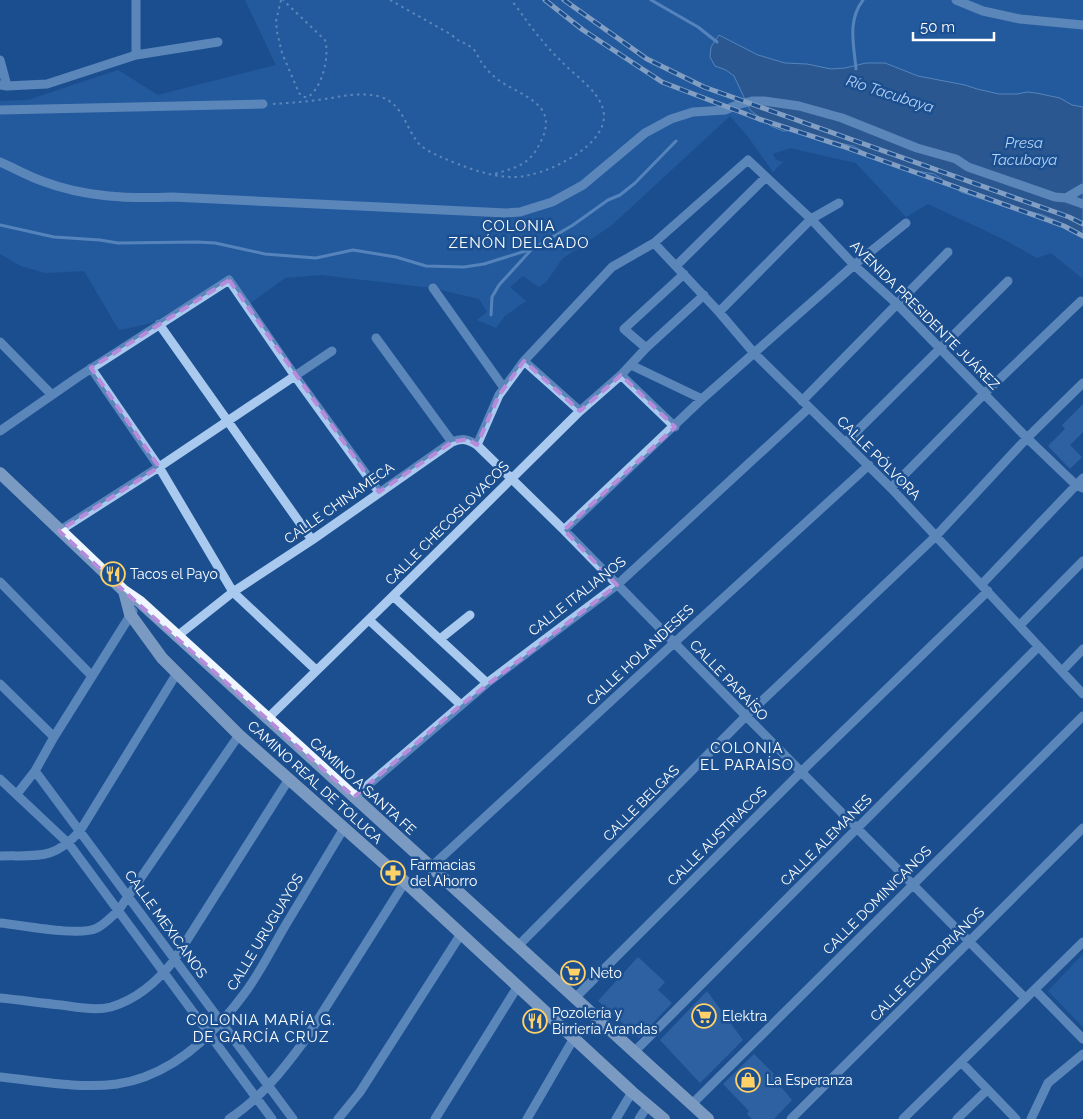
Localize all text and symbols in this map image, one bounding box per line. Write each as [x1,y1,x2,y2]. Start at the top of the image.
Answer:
scale bar [913,10,994,42]
text: 50 m [920,18,955,36]
water label: Río Tacubaya [844,71,936,117]
water label: Presa Tacubaya [991,134,1057,169]
district label: COLONIA ZENÓN DELGADO [449,217,589,252]
street label: AVENIDA PRESIDENTE JUÁREZ [847,237,1004,393]
street label: CALLE PÓLVORA [834,412,925,503]
street label: CALLE CHECOSLOVACOS [382,457,513,588]
street label: CALLE CHINAMECA [281,459,398,547]
street label: CALLE ITALIANOS [525,553,629,639]
restaurant icon: Tacos el Payo [100,561,126,587]
place label: Tacos el Payo [130,566,218,582]
street label: CALLE HOLANDESES [583,601,697,709]
street label: CALLE PARAÍSO [686,636,772,724]
street label: CAMINO REAL DE TOLUCA [244,717,386,847]
street label: CAMINO A SANTA FE [307,734,419,838]
district label: COLONIA EL PARAÍSO [700,739,794,774]
street label: CALLE BELGAS [600,761,683,844]
street label: CALLE AUSTRIACOS [664,783,770,889]
street label: CALLE ALEMANES [777,791,875,889]
street label: CALLE DOMINICANOS [819,842,935,958]
place label: Farmacias del Ahorro [410,857,477,889]
pharmacy icon: Farmacias del Ahorro [380,860,406,886]
street label: CALLE MEXICANOS [122,867,211,981]
street label: CALLE URUGUAYOS [224,870,307,993]
street label: CALLE ECUATORIANOS [867,903,988,1024]
supermarket icon: Neto [560,960,586,986]
place label: Neto [590,965,622,981]
supermarket icon: Elektra [691,1003,717,1029]
place label: Pozolería y Birriería Arandas [552,1005,658,1037]
restaurant icon: Pozolería y Birriería Arandas [522,1008,548,1034]
place label: Elektra [722,1008,767,1024]
district label: COLONIA MARÍA G. DE GARCÍA CRUZ [186,1011,336,1046]
shop icon: La Esperanza [735,1067,761,1093]
place label: La Esperanza [766,1072,853,1088]

